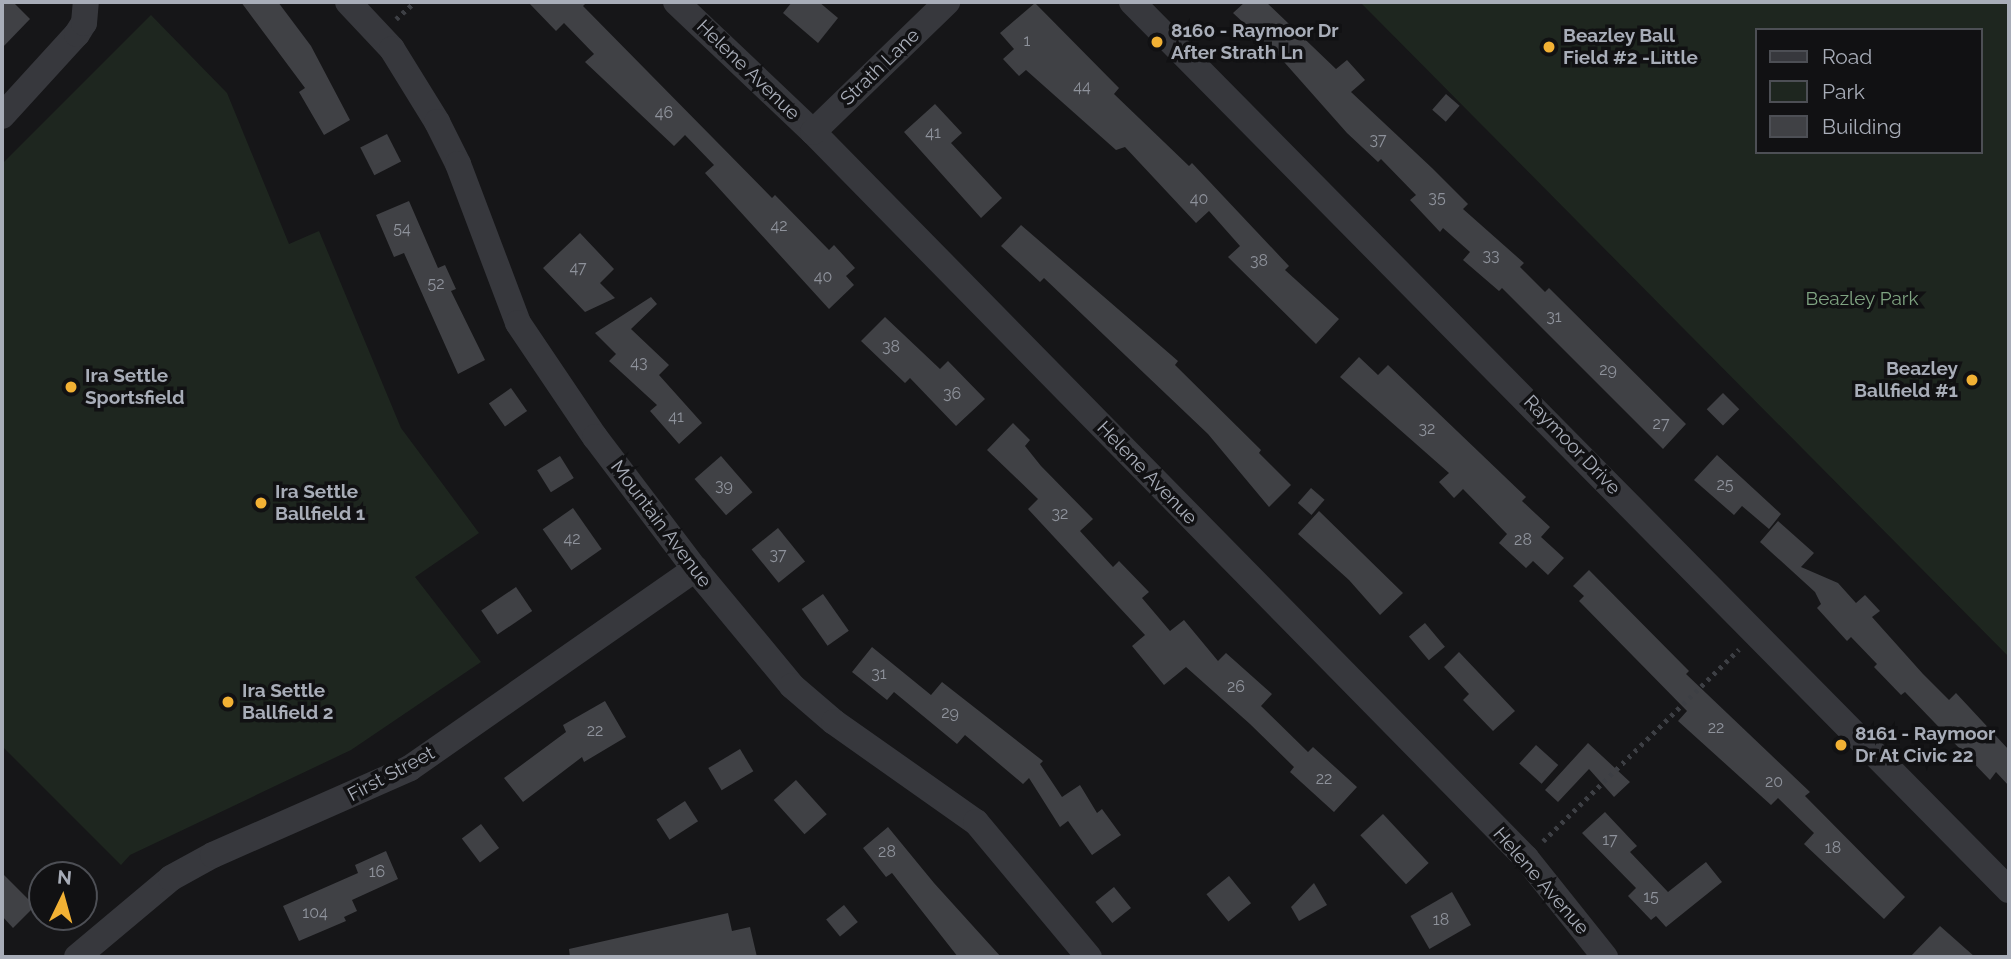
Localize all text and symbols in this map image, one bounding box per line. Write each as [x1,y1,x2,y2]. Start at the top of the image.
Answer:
street label: Helene Avenue [691,15,805,125]
place label: 8160 - Raymoor Dr After Strath Ln [1171,20,1339,64]
street label: Strath Lane [836,24,924,110]
place label: Beazley Ball Field #2 -Little [1563,25,1698,69]
legend [1756,28,1983,154]
house number: 1 [1024,31,1030,51]
marker: 8160 - Raymoor Dr After Strath Ln [1149,34,1165,50]
marker: Beazley Ball Field #2 -Little [1541,39,1557,55]
text: Road [1822,44,1872,69]
house number: 44 [1073,77,1091,97]
text: Park [1822,79,1865,104]
house number: 46 [655,103,673,123]
text: Building [1822,114,1902,139]
house number: 41 [925,123,941,143]
house number: 37 [1369,130,1387,150]
house number: 35 [1428,188,1446,208]
house number: 40 [1190,189,1208,209]
house number: 42 [770,216,788,236]
house number: 54 [393,219,411,239]
house number: 33 [1482,246,1500,266]
house number: 38 [1250,251,1268,271]
house number: 47 [569,258,587,278]
house number: 40 [814,267,832,287]
house number: 52 [427,274,445,294]
park label: Beazley Park [1805,288,1919,310]
house number: 31 [1546,307,1562,327]
house number: 38 [882,337,900,357]
house number: 43 [630,353,648,373]
place label: Beazley Ballfield #1 [1854,358,1958,402]
house number: 29 [1599,360,1617,380]
place label: Ira Settle Sportsfield [85,365,185,409]
marker: Beazley Ballfield #1 [1964,372,1980,388]
marker: Ira Settle Sportsfield [63,379,79,395]
house number: 36 [943,384,961,404]
street label: Raymoor Drive [1519,390,1625,500]
house number: 41 [668,407,684,427]
house number: 27 [1653,414,1669,434]
street label: Helene Avenue [1092,416,1202,530]
house number: 32 [1419,419,1435,439]
street label: Mountain Avenue [606,456,716,592]
house number: 25 [1716,475,1734,495]
house number: 39 [715,476,733,496]
place label: Ira Settle Ballfield 1 [275,481,365,525]
marker: Ira Settle Ballfield 1 [253,495,269,511]
house number: 32 [1052,504,1068,524]
house number: 42 [563,529,581,549]
house number: 28 [1514,530,1532,550]
house number: 37 [769,545,787,565]
house number: 31 [871,664,887,684]
house number: 26 [1227,677,1245,697]
place label: Ira Settle Ballfield 2 [242,680,334,724]
marker: Ira Settle Ballfield 2 [220,694,236,710]
house number: 29 [941,703,959,723]
house number: 22 [1708,718,1724,738]
house number: 22 [587,721,603,741]
place label: 8161 - Raymoor Dr At Civic 22 [1855,723,1995,767]
marker: 8161 - Raymoor Dr At Civic 22 [1833,737,1849,753]
street label: First Street [344,742,438,806]
house number: 22 [1316,769,1332,789]
house number: 20 [1765,772,1783,792]
street label: Helene Avenue [1488,823,1594,939]
house number: 17 [1602,830,1618,850]
house number: 18 [1825,838,1841,858]
house number: 28 [878,842,896,862]
north arrow [28,861,98,931]
house number: 16 [369,862,385,882]
text: N [56,865,73,889]
house number: 15 [1643,887,1659,907]
house number: 104 [302,903,328,923]
house number: 18 [1433,910,1449,930]

